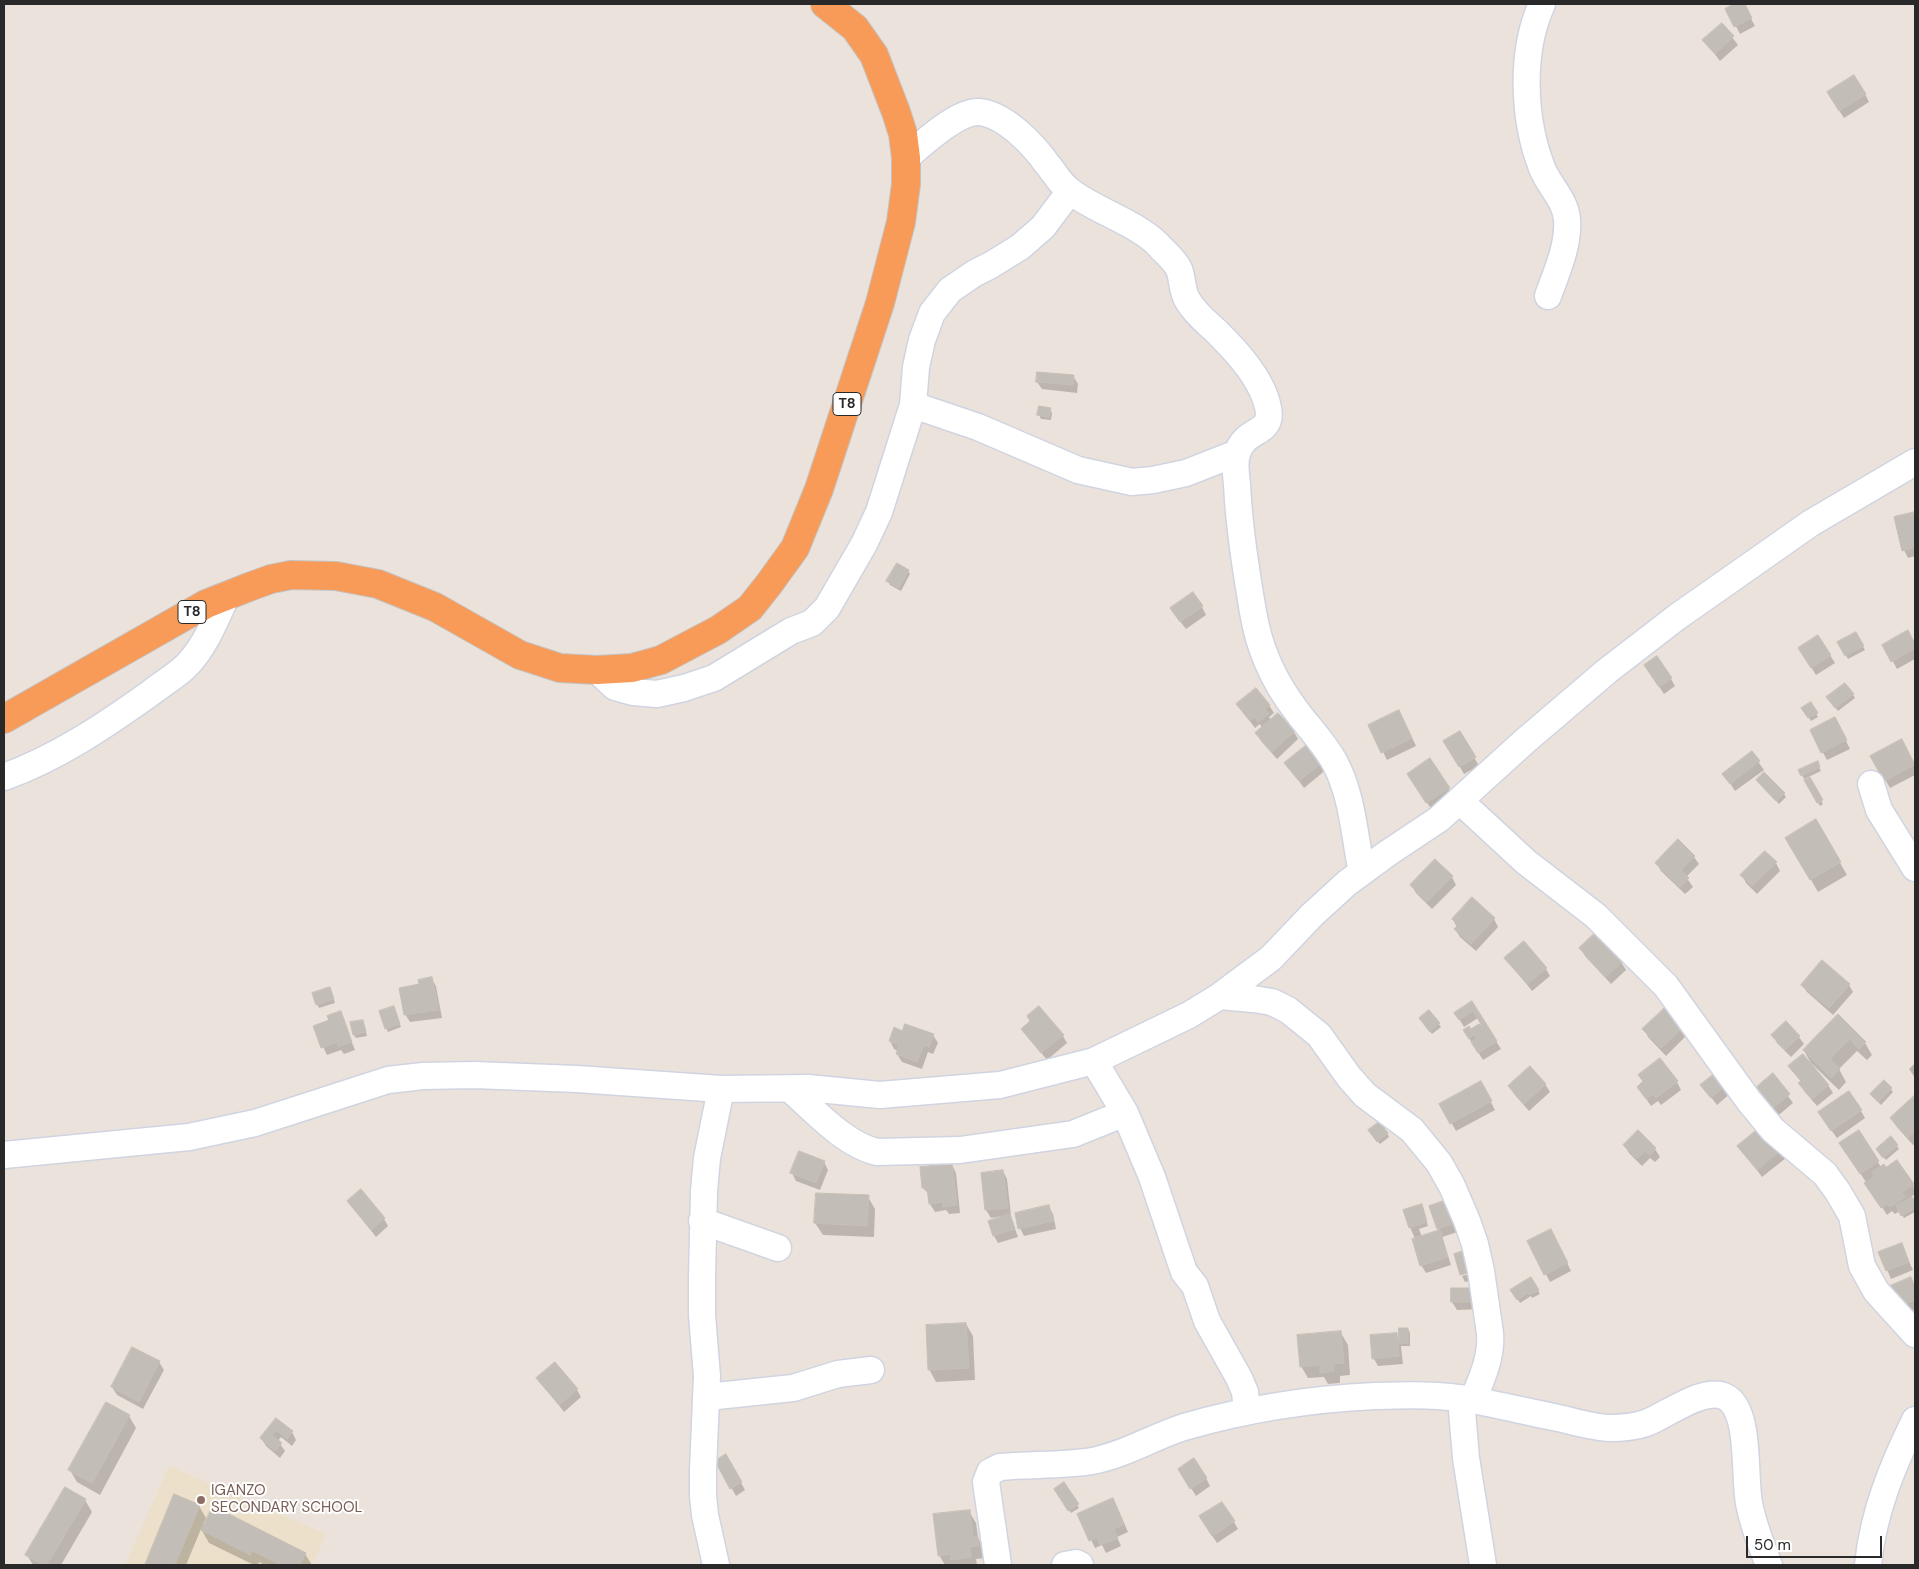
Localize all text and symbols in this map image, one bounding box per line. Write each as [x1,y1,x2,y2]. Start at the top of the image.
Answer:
road number: T8 [833,392,861,416]
road number: T8 [178,600,206,624]
place label: IGANZO SECONDARY SCHOOL [211,1482,362,1517]
marker: IGANZO SECONDARY SCHOOL [195,1494,207,1506]
scale bar [1749,1526,1885,1558]
text: 50 m [1754,1535,1791,1555]

